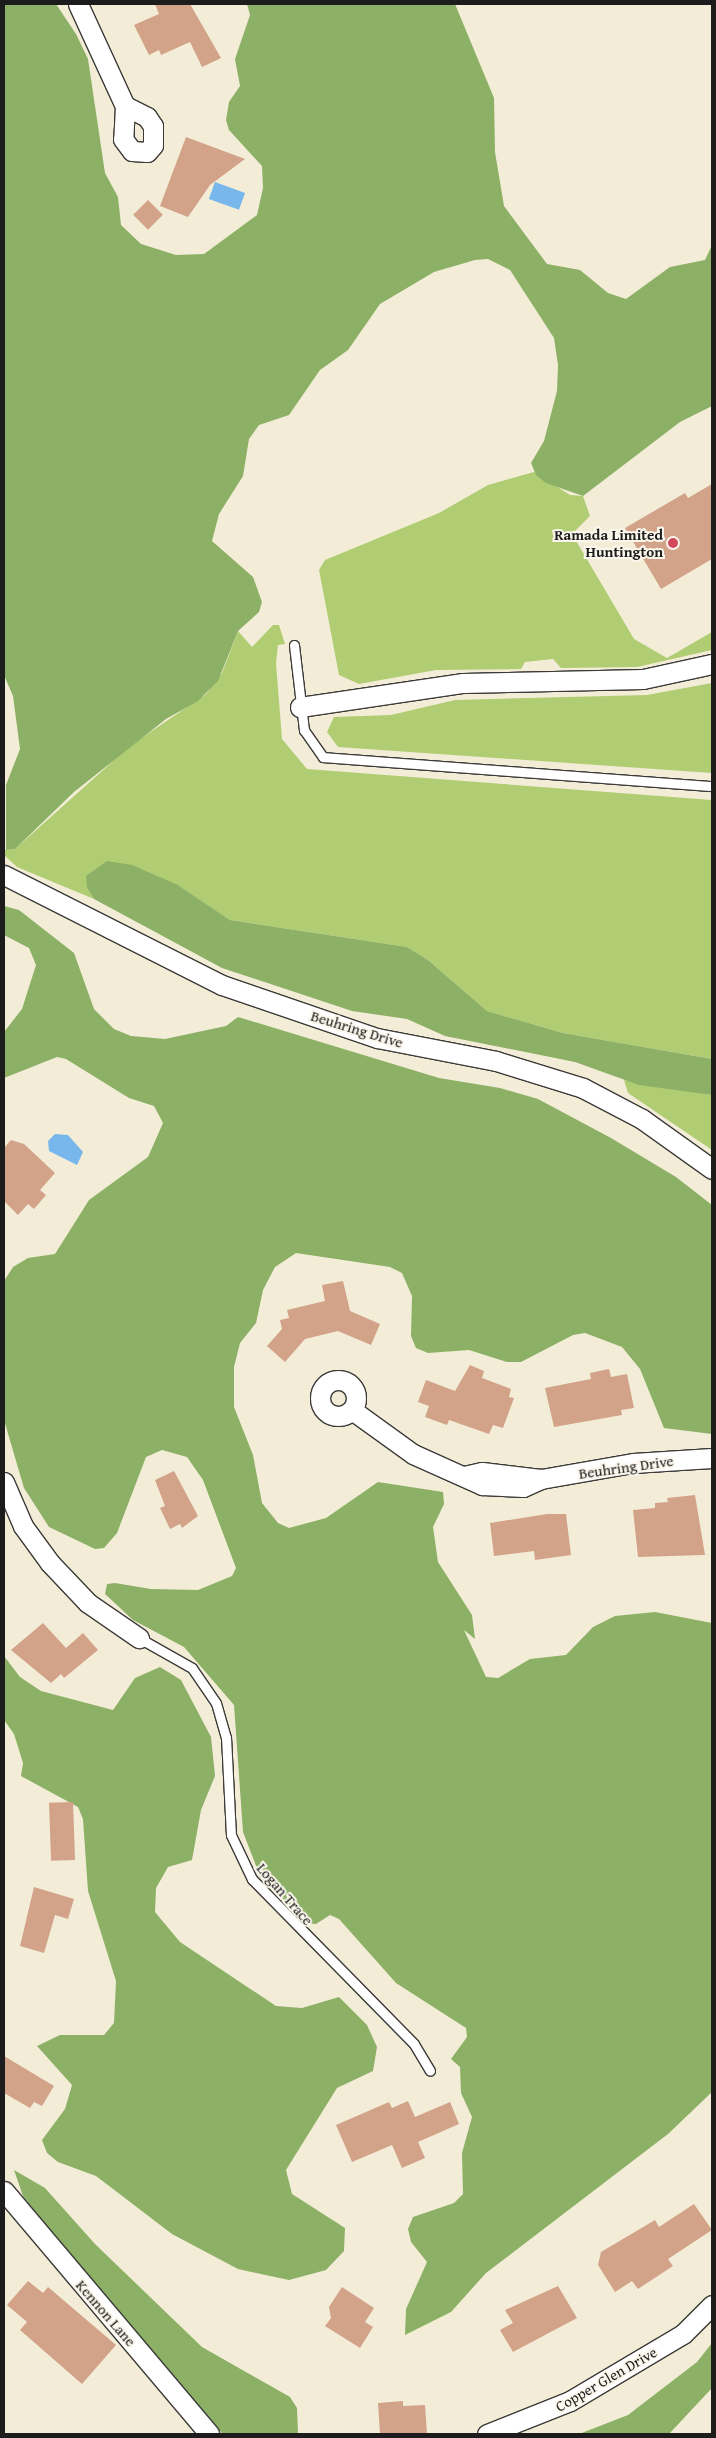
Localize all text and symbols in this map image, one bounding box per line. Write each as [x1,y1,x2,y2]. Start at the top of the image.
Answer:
place label: Ramada Limited Huntington [554,525,663,560]
marker: Ramada Limited Huntington [667,537,679,549]
street label: Beuhring Drive [309,1006,405,1052]
street label: Beuhring Drive [578,1451,674,1483]
street label: Logan Trace [253,1859,317,1929]
street label: Kennon Lane [72,2276,140,2350]
street label: Copper Glen Drive [552,2343,660,2415]

